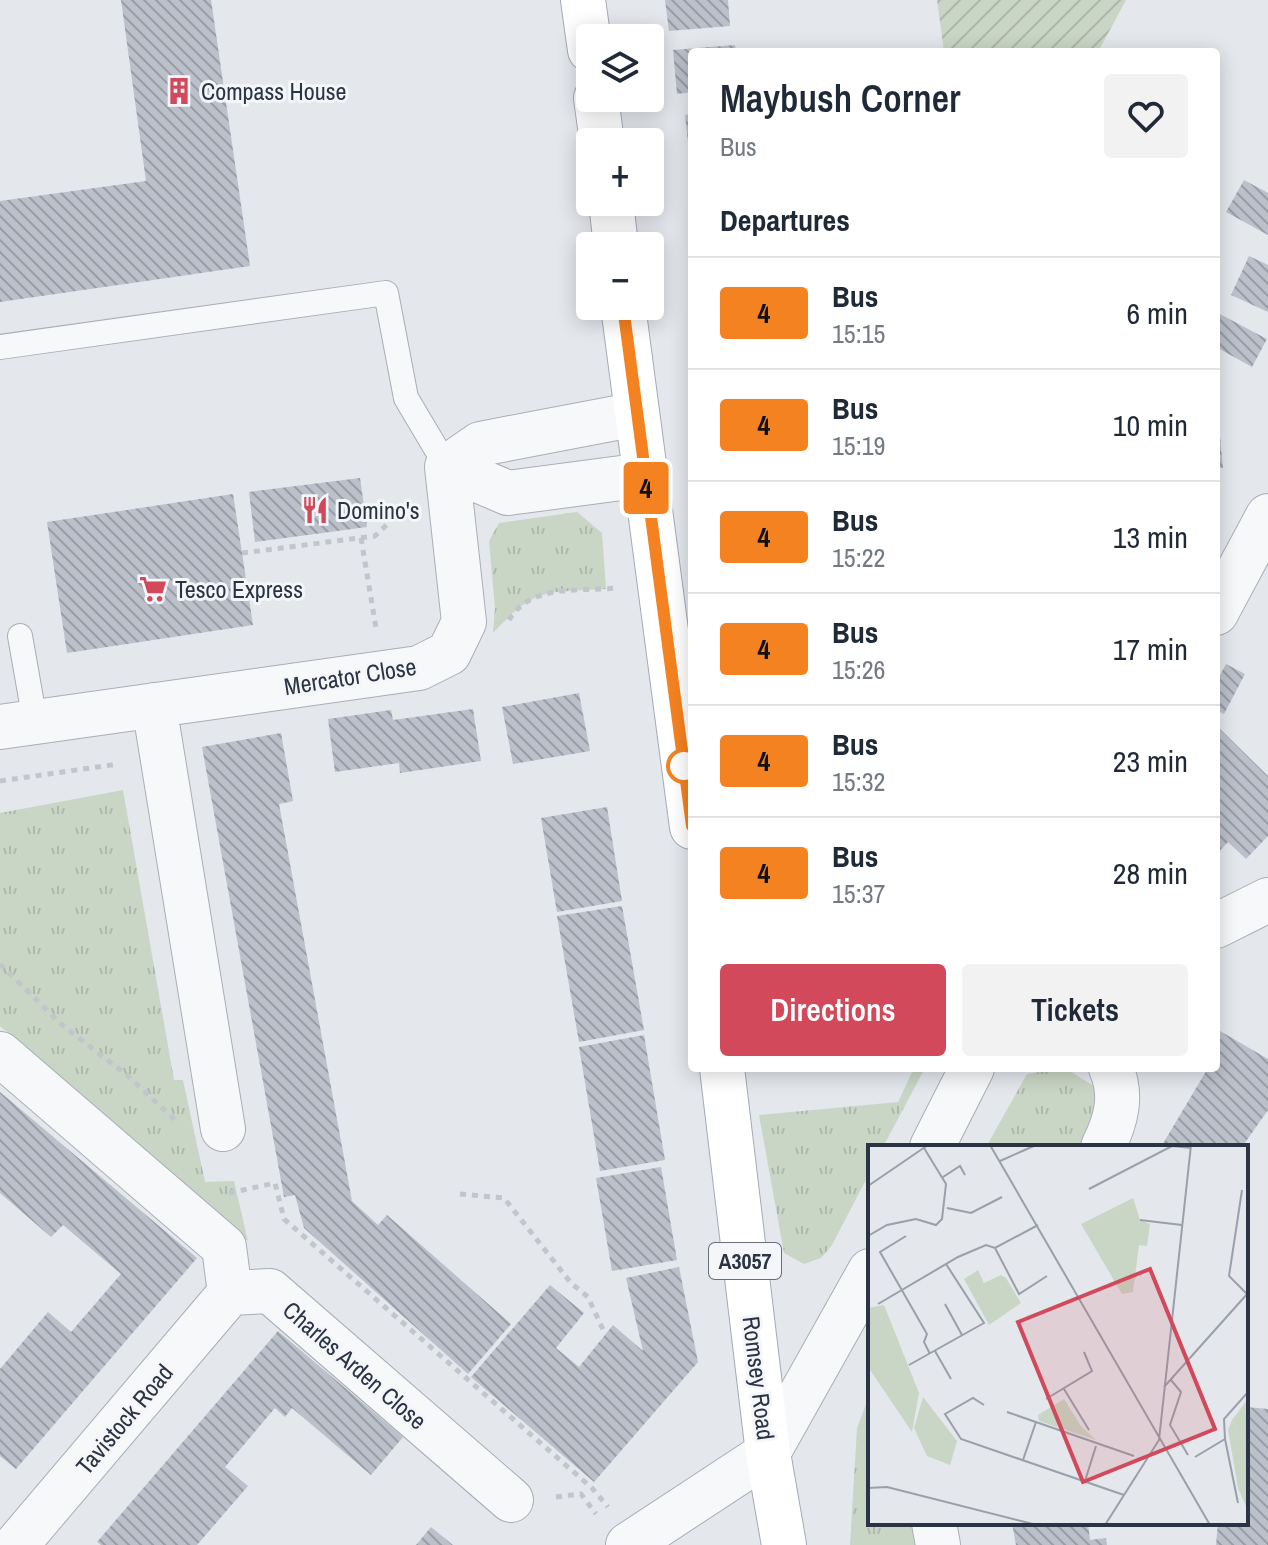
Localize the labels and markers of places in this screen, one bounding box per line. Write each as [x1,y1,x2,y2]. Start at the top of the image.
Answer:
place label: Compass House [201,75,346,107]
building icon: Compass House [164,76,194,106]
place label: Domino's [337,494,420,526]
restaurant icon: Domino's [300,495,330,525]
place label: Tesco Express [175,573,303,605]
supermarket icon: Tesco Express [138,574,168,604]
unlabelled marker [667,749,701,783]

